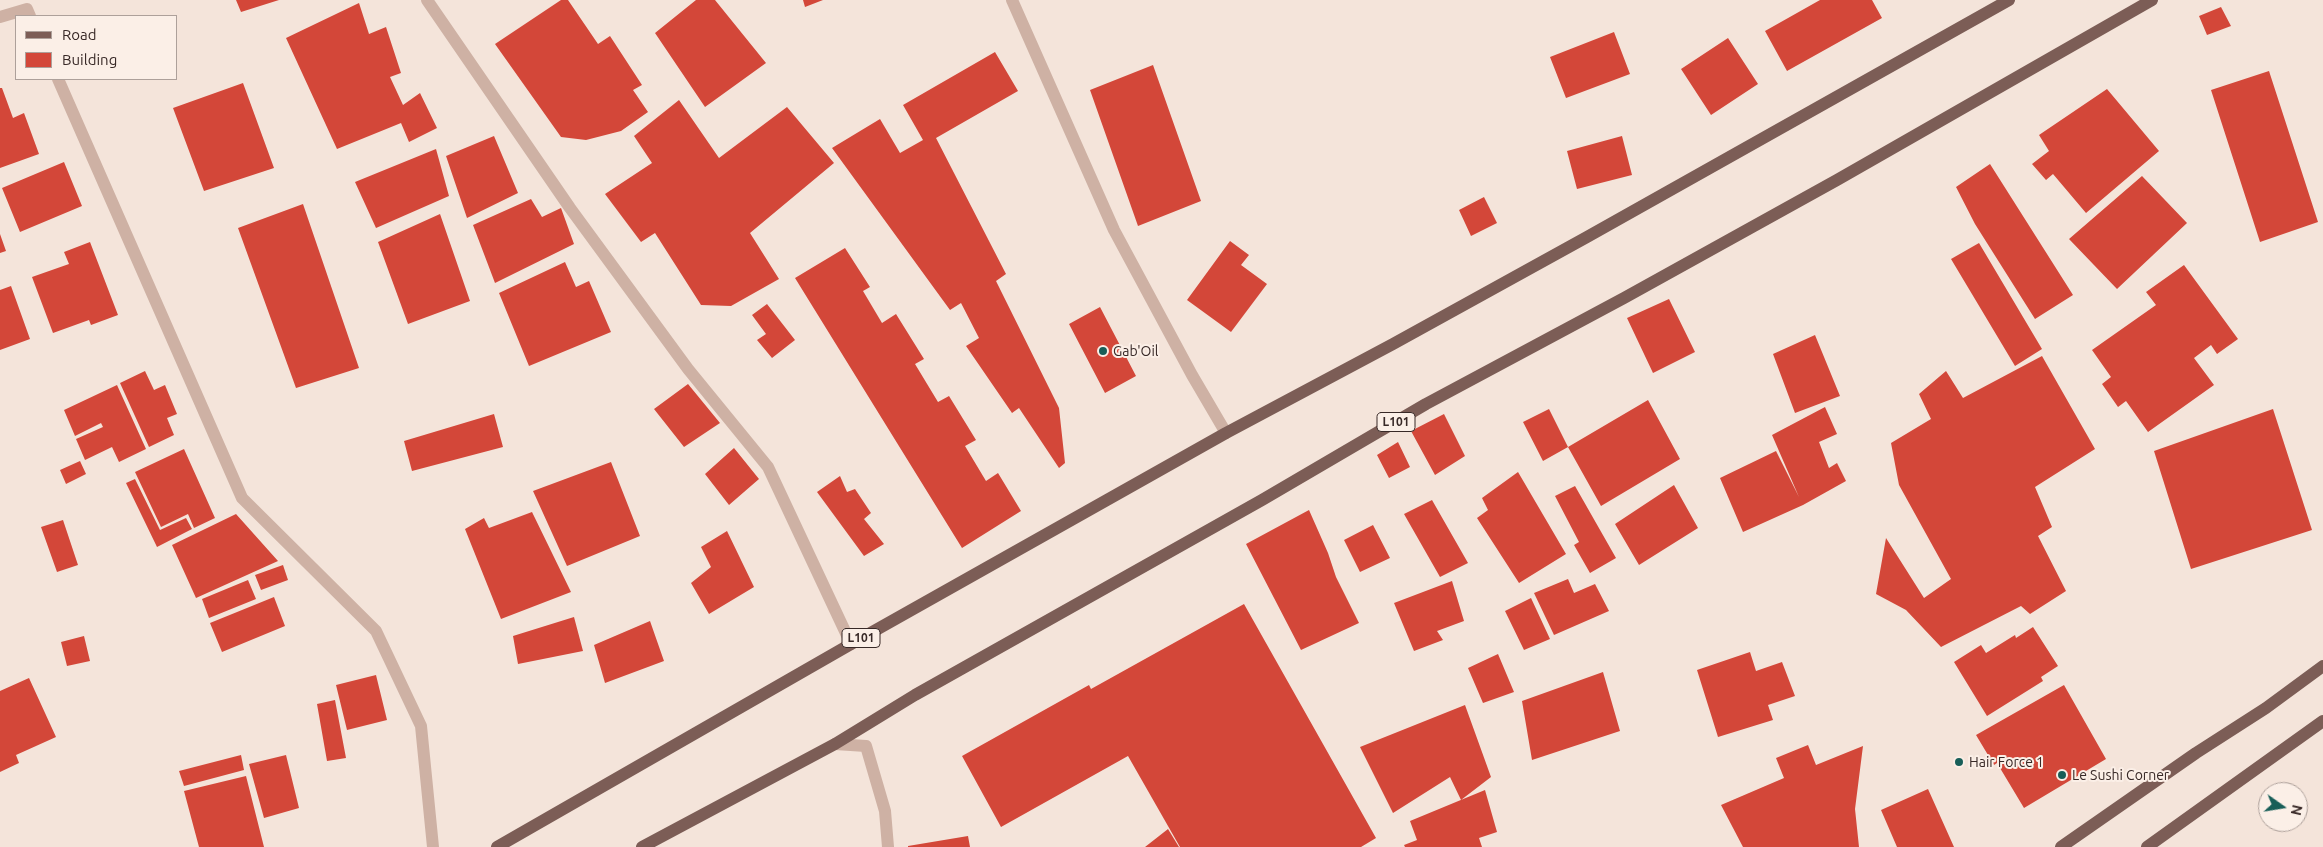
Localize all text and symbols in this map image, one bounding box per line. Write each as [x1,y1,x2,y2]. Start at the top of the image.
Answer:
legend [15,15,178,80]
text: Road [62,26,97,43]
text: Building [62,51,117,68]
place label: Gab'Oil [1113,343,1158,359]
marker: Gab'Oil [1097,345,1109,357]
road number: L101 [1377,412,1415,432]
road number: L101 [842,628,880,648]
place label: Hair Force 1 [1969,754,2044,770]
marker: Hair Force 1 [1953,756,1965,768]
place label: Le Sushi Corner [2072,767,2169,783]
marker: Le Sushi Corner [2056,769,2068,781]
north arrow [2258,782,2308,832]
text: N [2288,803,2306,817]

